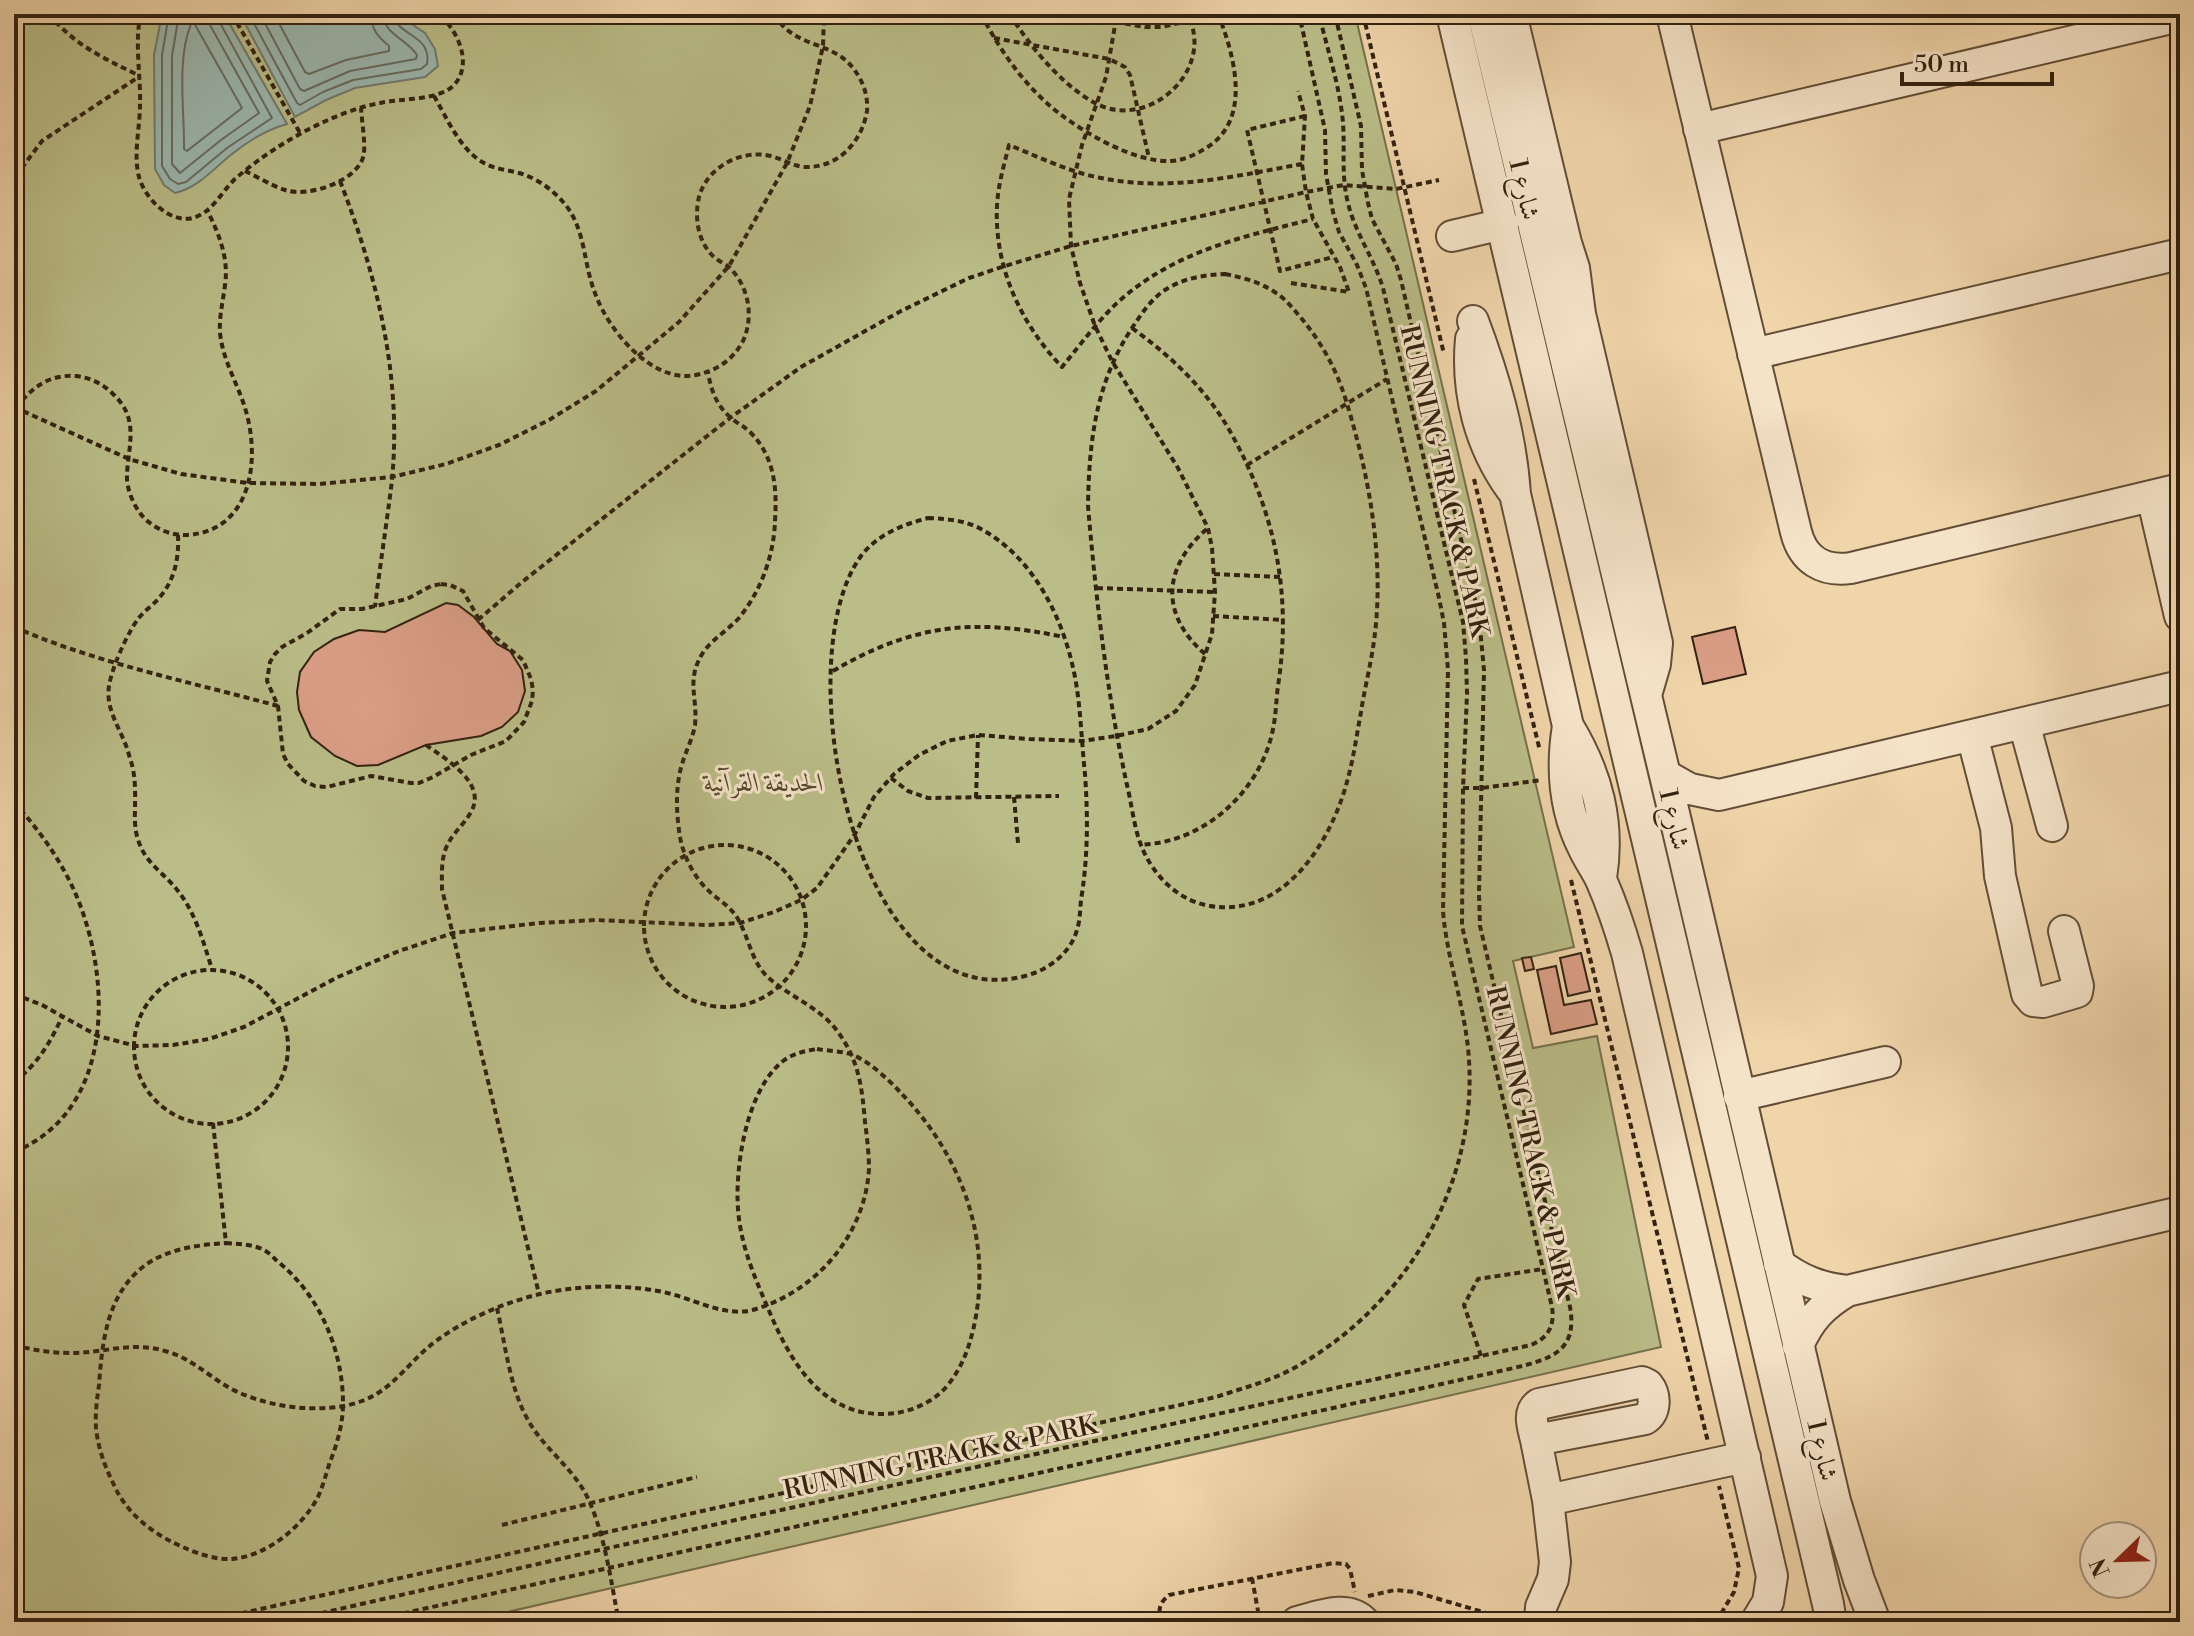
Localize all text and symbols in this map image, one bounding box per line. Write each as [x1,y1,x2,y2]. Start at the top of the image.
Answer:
scale bar [1902,36,2052,86]
text: 50 m [1914,50,1969,80]
street label: شارع 1 [1497,156,1547,224]
street label: RUNNING TRACK & PARK [1392,322,1496,643]
park label: الحديقة القرآنية [702,767,824,799]
street label: شارع 1 [1647,786,1697,854]
street label: RUNNING TRACK & PARK [1478,983,1582,1304]
street label: RUNNING TRACK & PARK [780,1409,1102,1507]
street label: شارع 1 [1795,1417,1845,1485]
north arrow [2078,1520,2158,1600]
text: N [2085,1553,2117,1581]

